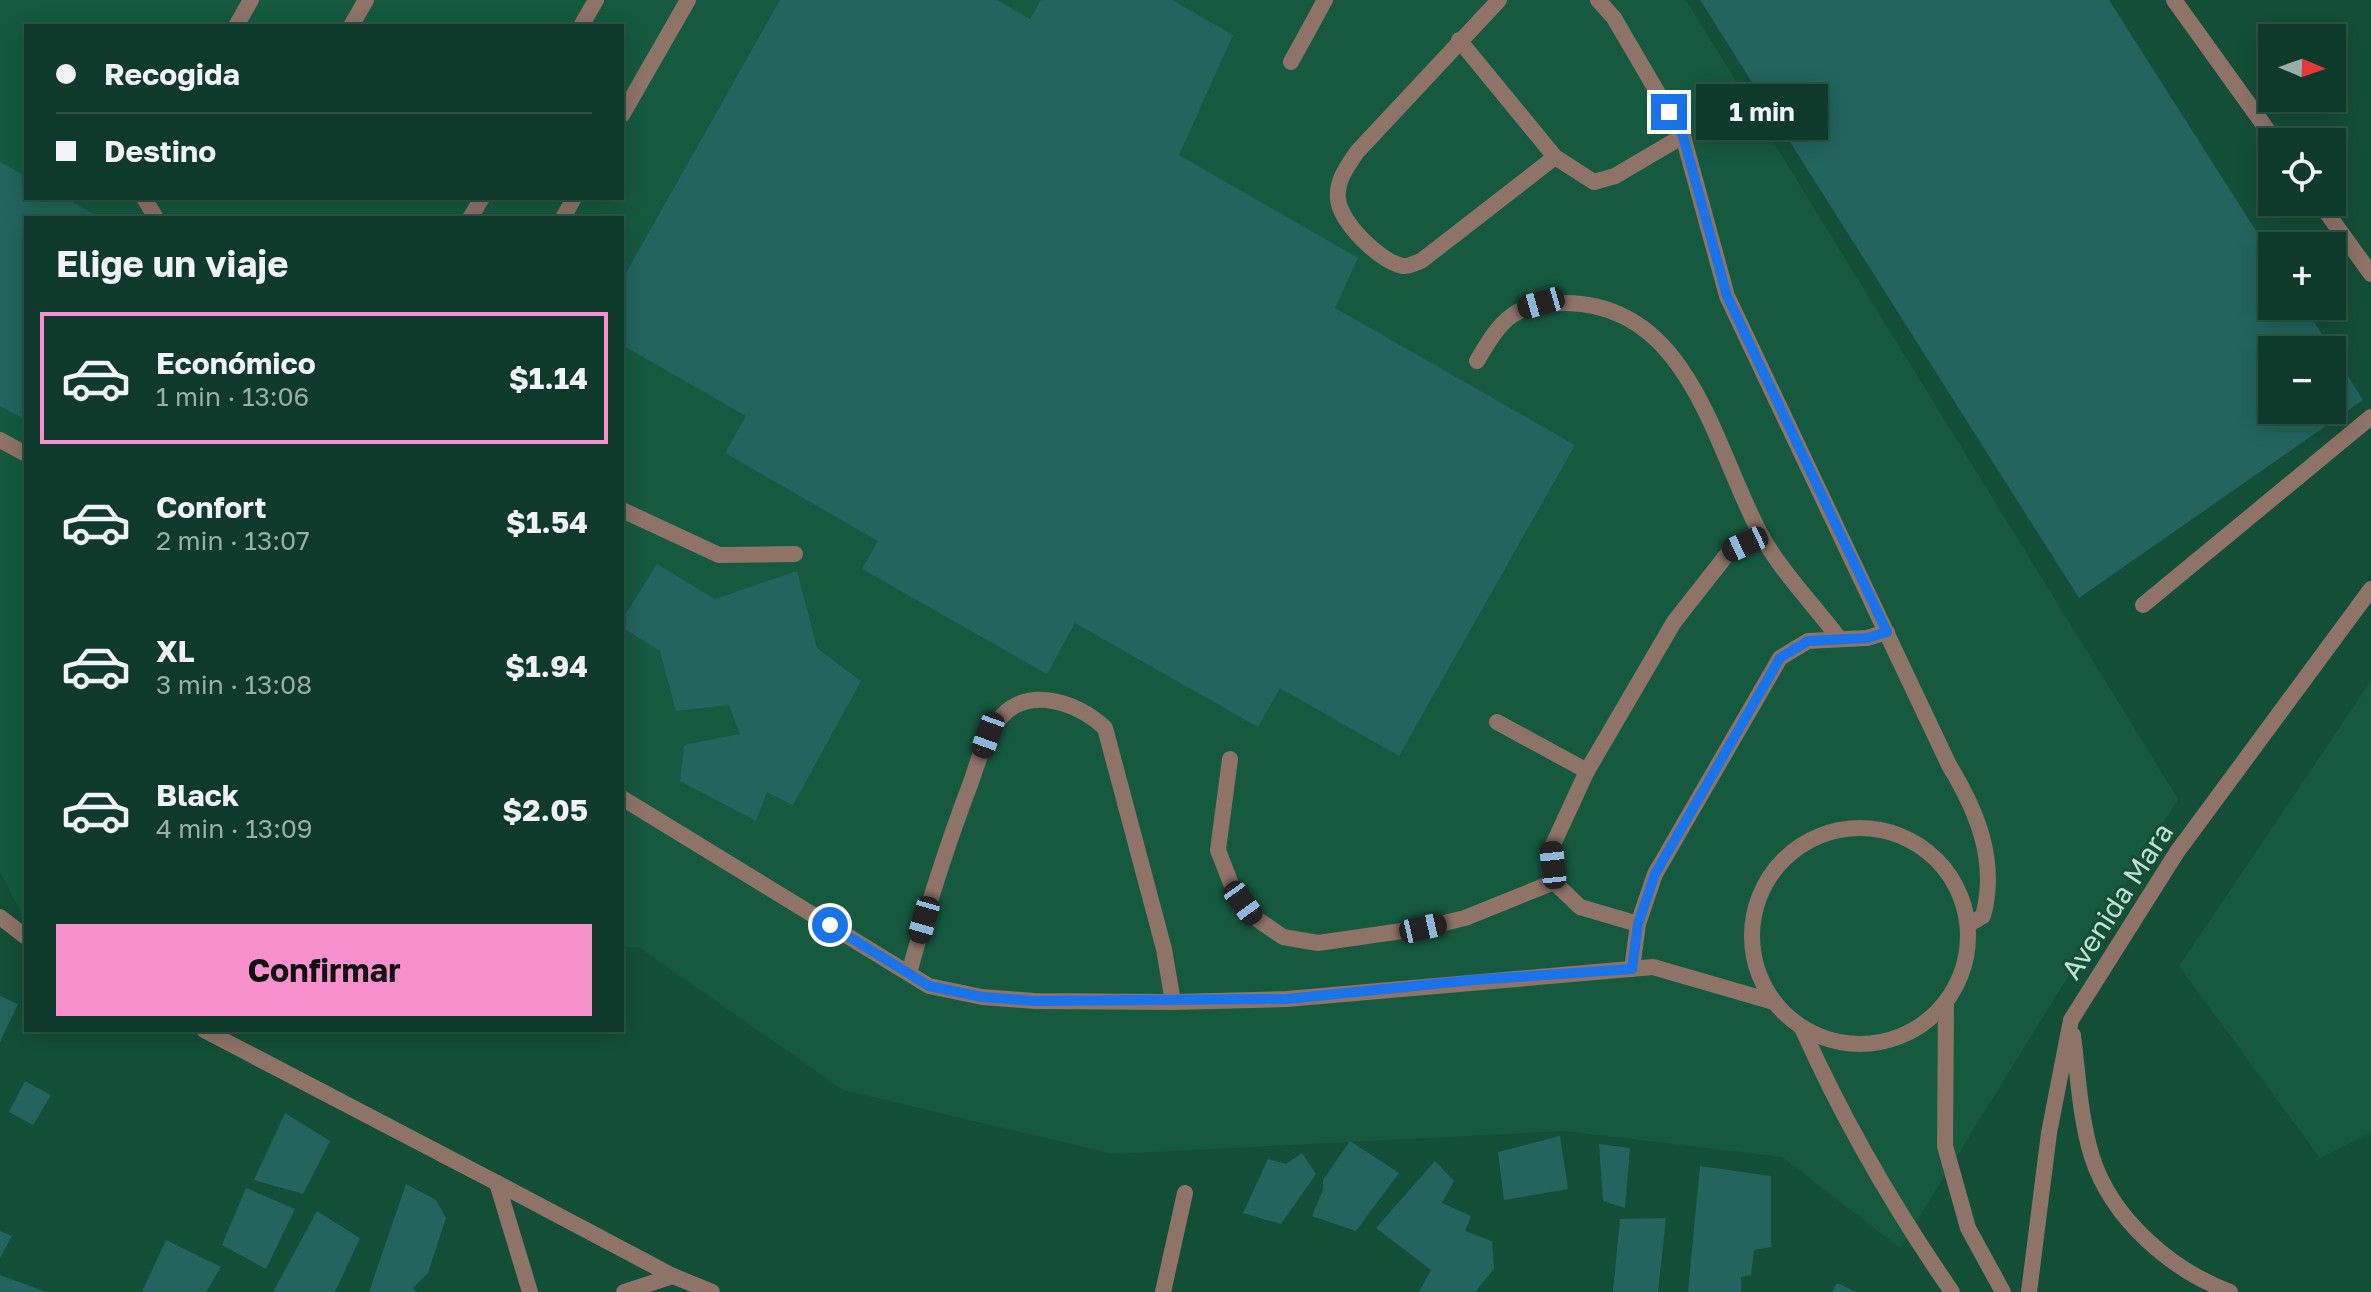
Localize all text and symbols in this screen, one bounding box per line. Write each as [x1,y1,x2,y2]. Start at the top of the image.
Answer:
north arrow [2258,24,2346,112]
map controls [2258,24,2346,424]
text: Recogida [104,56,240,92]
callout: 1 min [1697,84,1829,140]
route end [1651,94,1687,130]
text: 1 min [1729,96,1795,127]
button: locate [2258,128,2346,216]
text: Destino [104,133,216,169]
button: + [2258,232,2346,320]
text: Elige un viaje [56,242,288,285]
car [1515,285,1567,321]
button: − [2258,336,2346,424]
icon: car [60,342,132,414]
text: Económico [156,345,316,381]
text: $1.14 [509,360,588,396]
text: 1 min · 13:06 [156,381,309,412]
icon: car [60,486,132,558]
text: Confort [156,489,267,525]
text: $1.54 [506,504,588,540]
car [1718,523,1772,565]
text: 2 min · 13:07 [156,525,310,556]
icon: car [60,630,132,702]
text: XL [156,633,195,669]
text: $1.94 [505,648,588,684]
text: 3 min · 13:08 [156,669,312,700]
car [969,708,1007,762]
icon: car [60,774,132,846]
text: Black [156,777,239,813]
text: $2.05 [502,792,588,828]
text: 4 min · 13:09 [156,813,313,844]
street label: Avenida Mara [2054,816,2179,985]
car [1539,840,1567,890]
car [1219,877,1267,929]
car [906,894,942,946]
route start [812,907,848,943]
car [1397,911,1449,945]
button: Confirmar [56,924,592,1016]

